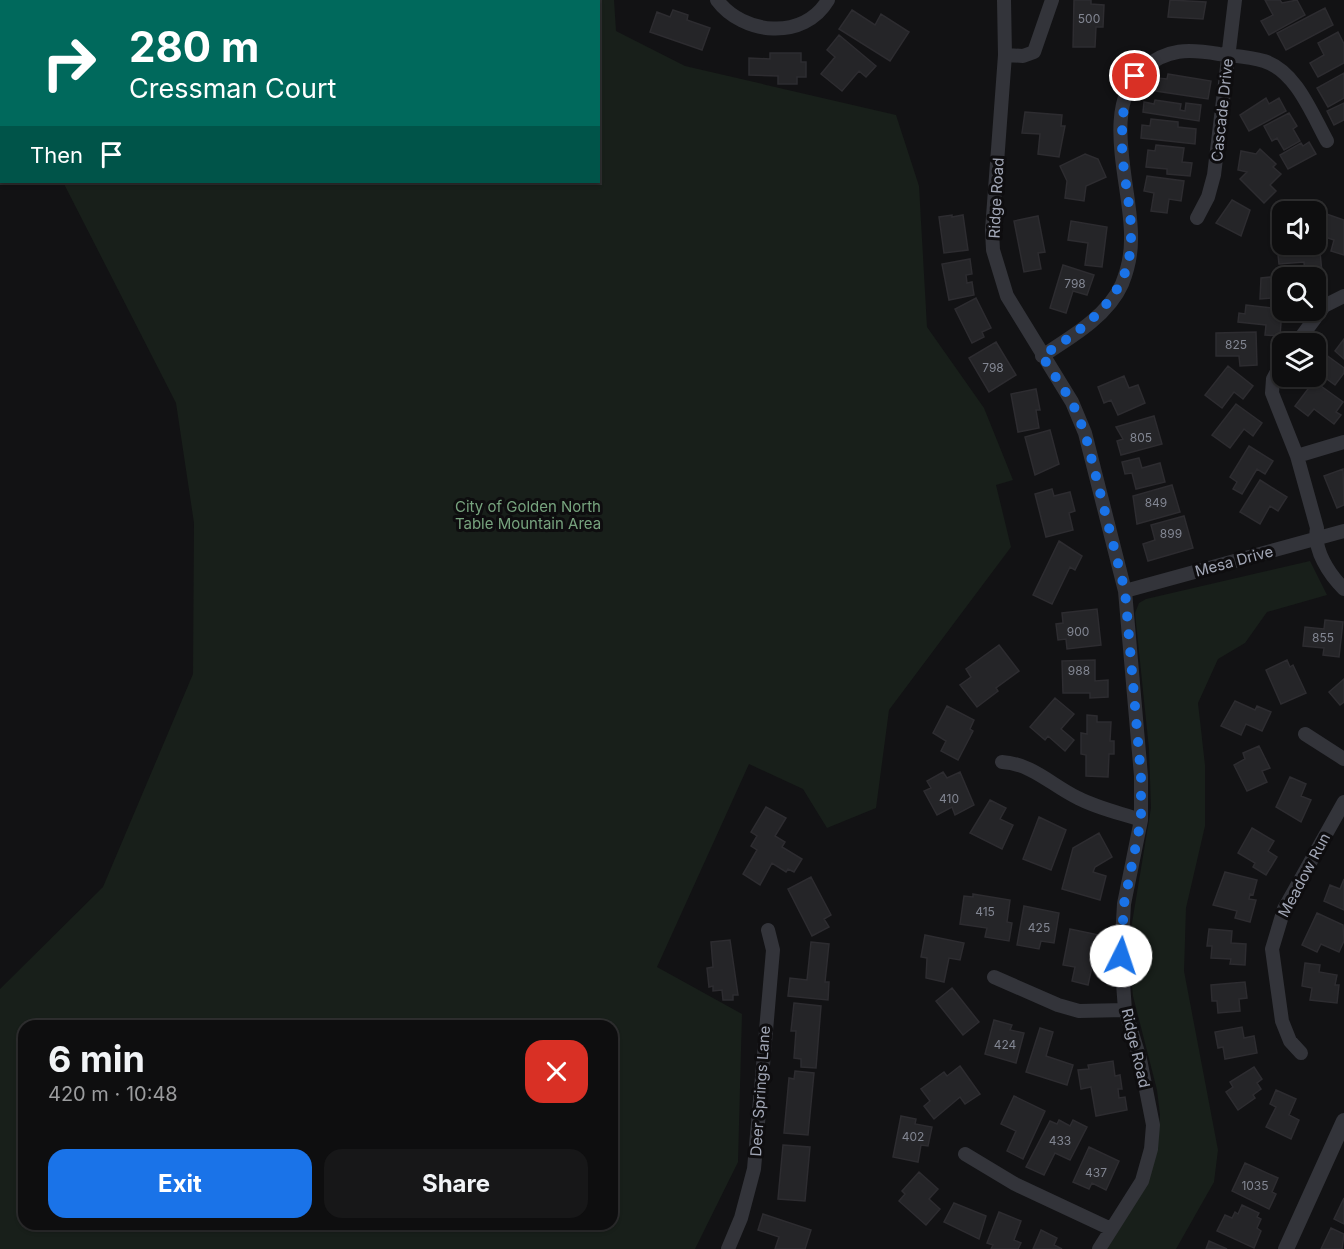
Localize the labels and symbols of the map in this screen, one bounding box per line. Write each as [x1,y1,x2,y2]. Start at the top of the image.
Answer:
house number: 500 [1078,11,1100,26]
pin [1109,50,1160,101]
street label: Cascade Drive [1207,57,1237,163]
street label: Ridge Road [984,157,1008,239]
house number: 798 [1064,276,1086,291]
house number: 825 [1225,337,1247,352]
house number: 798 [982,360,1004,375]
house number: 805 [1130,430,1152,445]
house number: 849 [1145,495,1167,510]
park label: City of Golden North Table Mountain Area [455,497,601,533]
house number: 899 [1160,526,1182,541]
street label: Mesa Drive [1193,541,1275,581]
house number: 900 [1067,624,1089,639]
house number: 855 [1312,630,1334,645]
house number: 988 [1068,663,1090,678]
house number: 410 [939,791,959,806]
street label: Meadow Run [1274,830,1334,920]
house number: 415 [975,904,995,919]
house number: 425 [1028,920,1050,935]
position arrow [1089,924,1153,988]
street label: Ridge Road [1118,1006,1154,1090]
street label: Deer Springs Lane [746,1025,774,1157]
house number: 424 [994,1037,1017,1052]
house number: 402 [902,1129,924,1144]
house number: 433 [1049,1133,1071,1148]
house number: 437 [1085,1165,1107,1180]
house number: 1035 [1241,1178,1269,1193]

